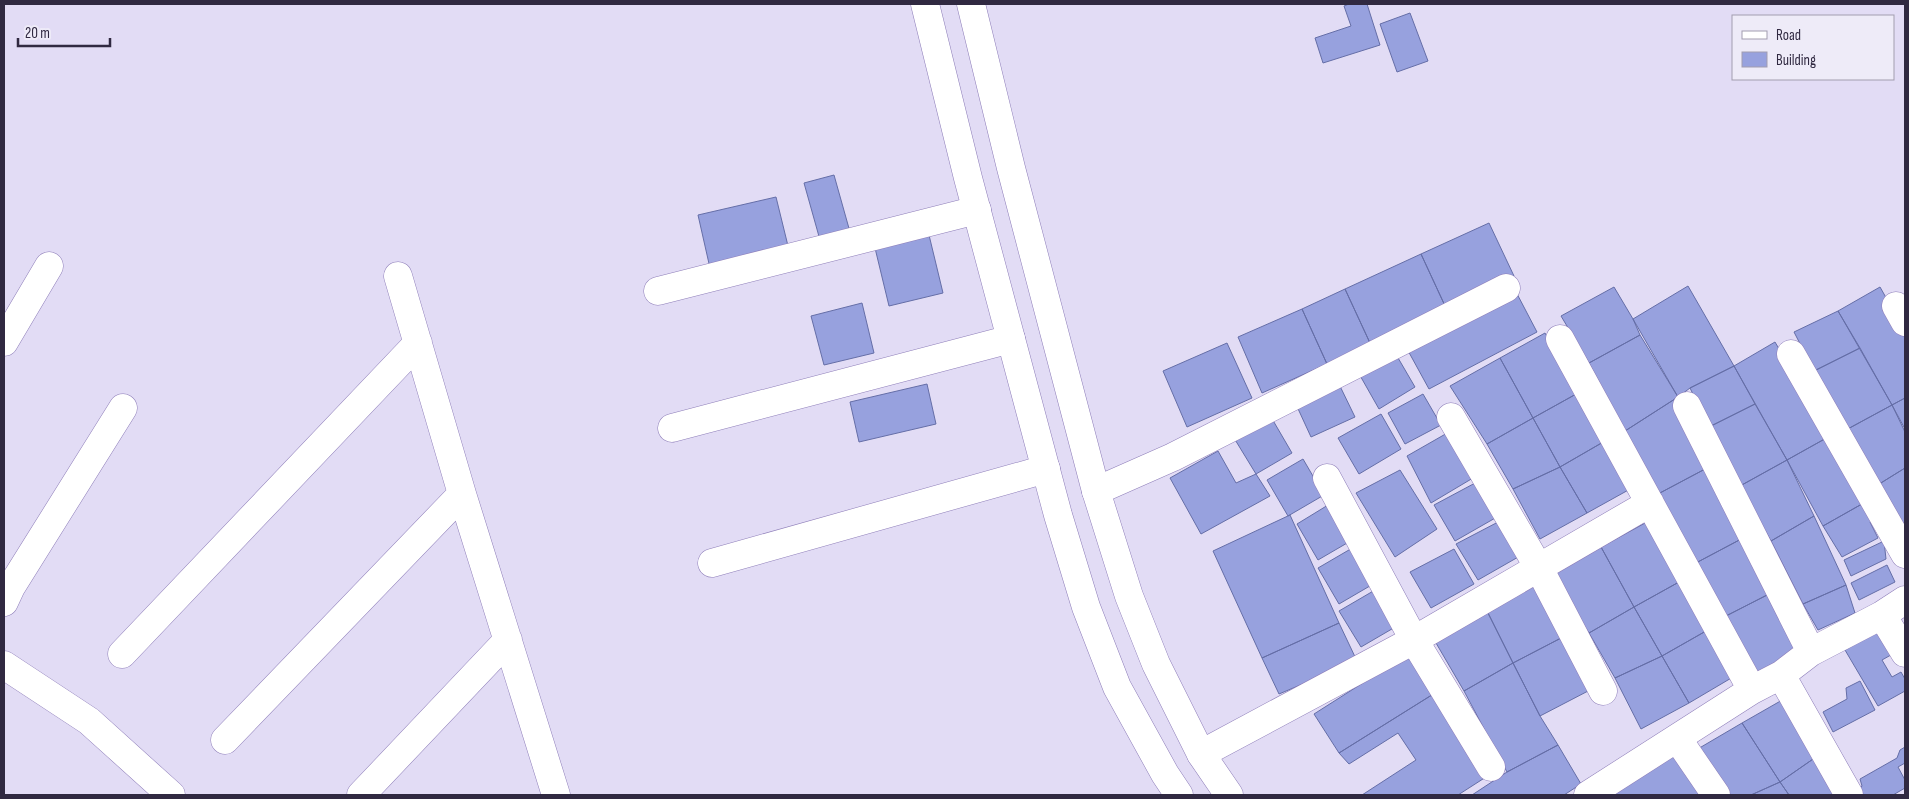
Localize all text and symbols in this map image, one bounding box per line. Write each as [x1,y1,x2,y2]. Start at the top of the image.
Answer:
scale bar [18,15,110,47]
legend [1732,15,1894,80]
text: 20 m [25,24,50,43]
text: Road [1776,26,1801,45]
text: Building [1776,51,1816,70]

